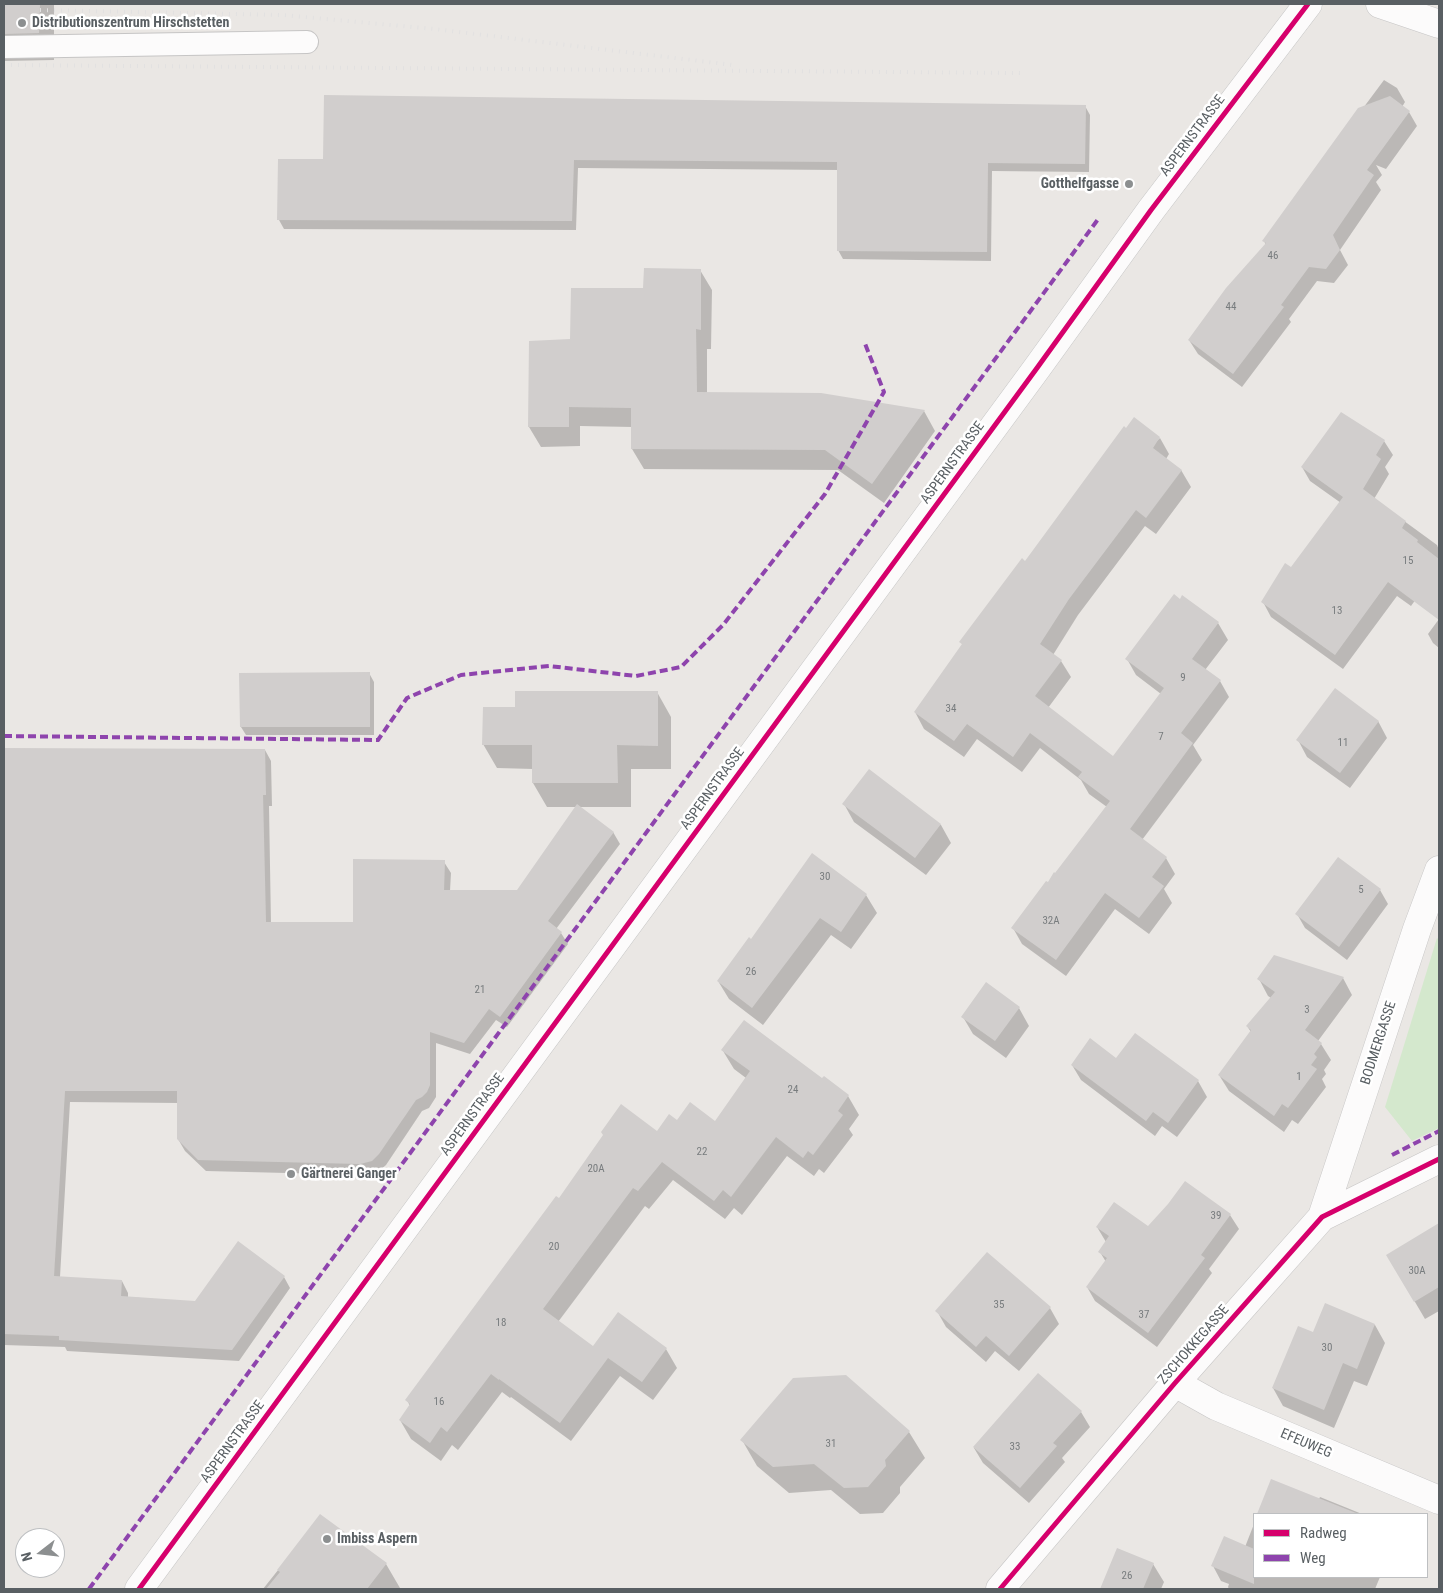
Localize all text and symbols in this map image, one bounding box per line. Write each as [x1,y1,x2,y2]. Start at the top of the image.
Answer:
place label: Distributionszentrum Hirschstetten [32,15,229,31]
marker: Distributionszentrum Hirschstetten [16,17,28,29]
street label: ASPERNSTRASSE [1157,92,1229,180]
place label: Gotthelfgasse [1041,176,1119,192]
marker: Gotthelfgasse [1123,178,1135,190]
house number: 46 [1268,249,1278,263]
house number: 44 [1226,300,1236,314]
street label: ASPERNSTRASSE [917,419,989,507]
house number: 15 [1403,554,1413,568]
house number: 13 [1332,604,1342,618]
house number: 9 [1180,671,1186,685]
house number: 34 [946,702,956,716]
house number: 7 [1158,730,1164,744]
house number: 11 [1338,736,1348,750]
street label: ASPERNSTRASSE [677,745,749,833]
house number: 30 [820,870,830,884]
house number: 5 [1358,883,1364,897]
house number: 32A [1042,914,1060,928]
house number: 26 [746,965,756,979]
house number: 21 [475,983,485,997]
street label: BODMERGASSE [1358,999,1400,1087]
house number: 3 [1304,1003,1310,1017]
house number: 1 [1296,1070,1302,1084]
street label: ASPERNSTRASSE [437,1071,509,1159]
house number: 24 [788,1083,798,1097]
house number: 22 [697,1145,707,1159]
house number: 20A [587,1162,605,1176]
place label: Gärtnerei Ganger [301,1166,397,1182]
marker: Gärtnerei Ganger [285,1168,297,1180]
house number: 39 [1211,1209,1221,1223]
house number: 20 [549,1240,559,1254]
house number: 30A [1408,1264,1426,1278]
house number: 35 [994,1298,1004,1312]
street label: ZSCHOKKEGASSE [1155,1302,1233,1388]
house number: 37 [1139,1308,1149,1322]
house number: 18 [496,1316,506,1330]
house number: 30 [1322,1341,1332,1355]
house number: 16 [434,1395,444,1409]
street label: ASPERNSTRASSE [197,1398,269,1486]
street label: EFEUWEG [1278,1426,1334,1462]
house number: 31 [826,1437,836,1451]
house number: 33 [1010,1440,1020,1454]
legend [1253,1513,1428,1578]
text: Radweg [1300,1524,1347,1542]
north arrow [15,1528,65,1578]
place label: Imbiss Aspern [337,1531,417,1547]
marker: Imbiss Aspern [321,1533,333,1545]
text: Weg [1300,1549,1326,1567]
text: N [18,1551,35,1563]
house number: 26 [1122,1569,1132,1583]

